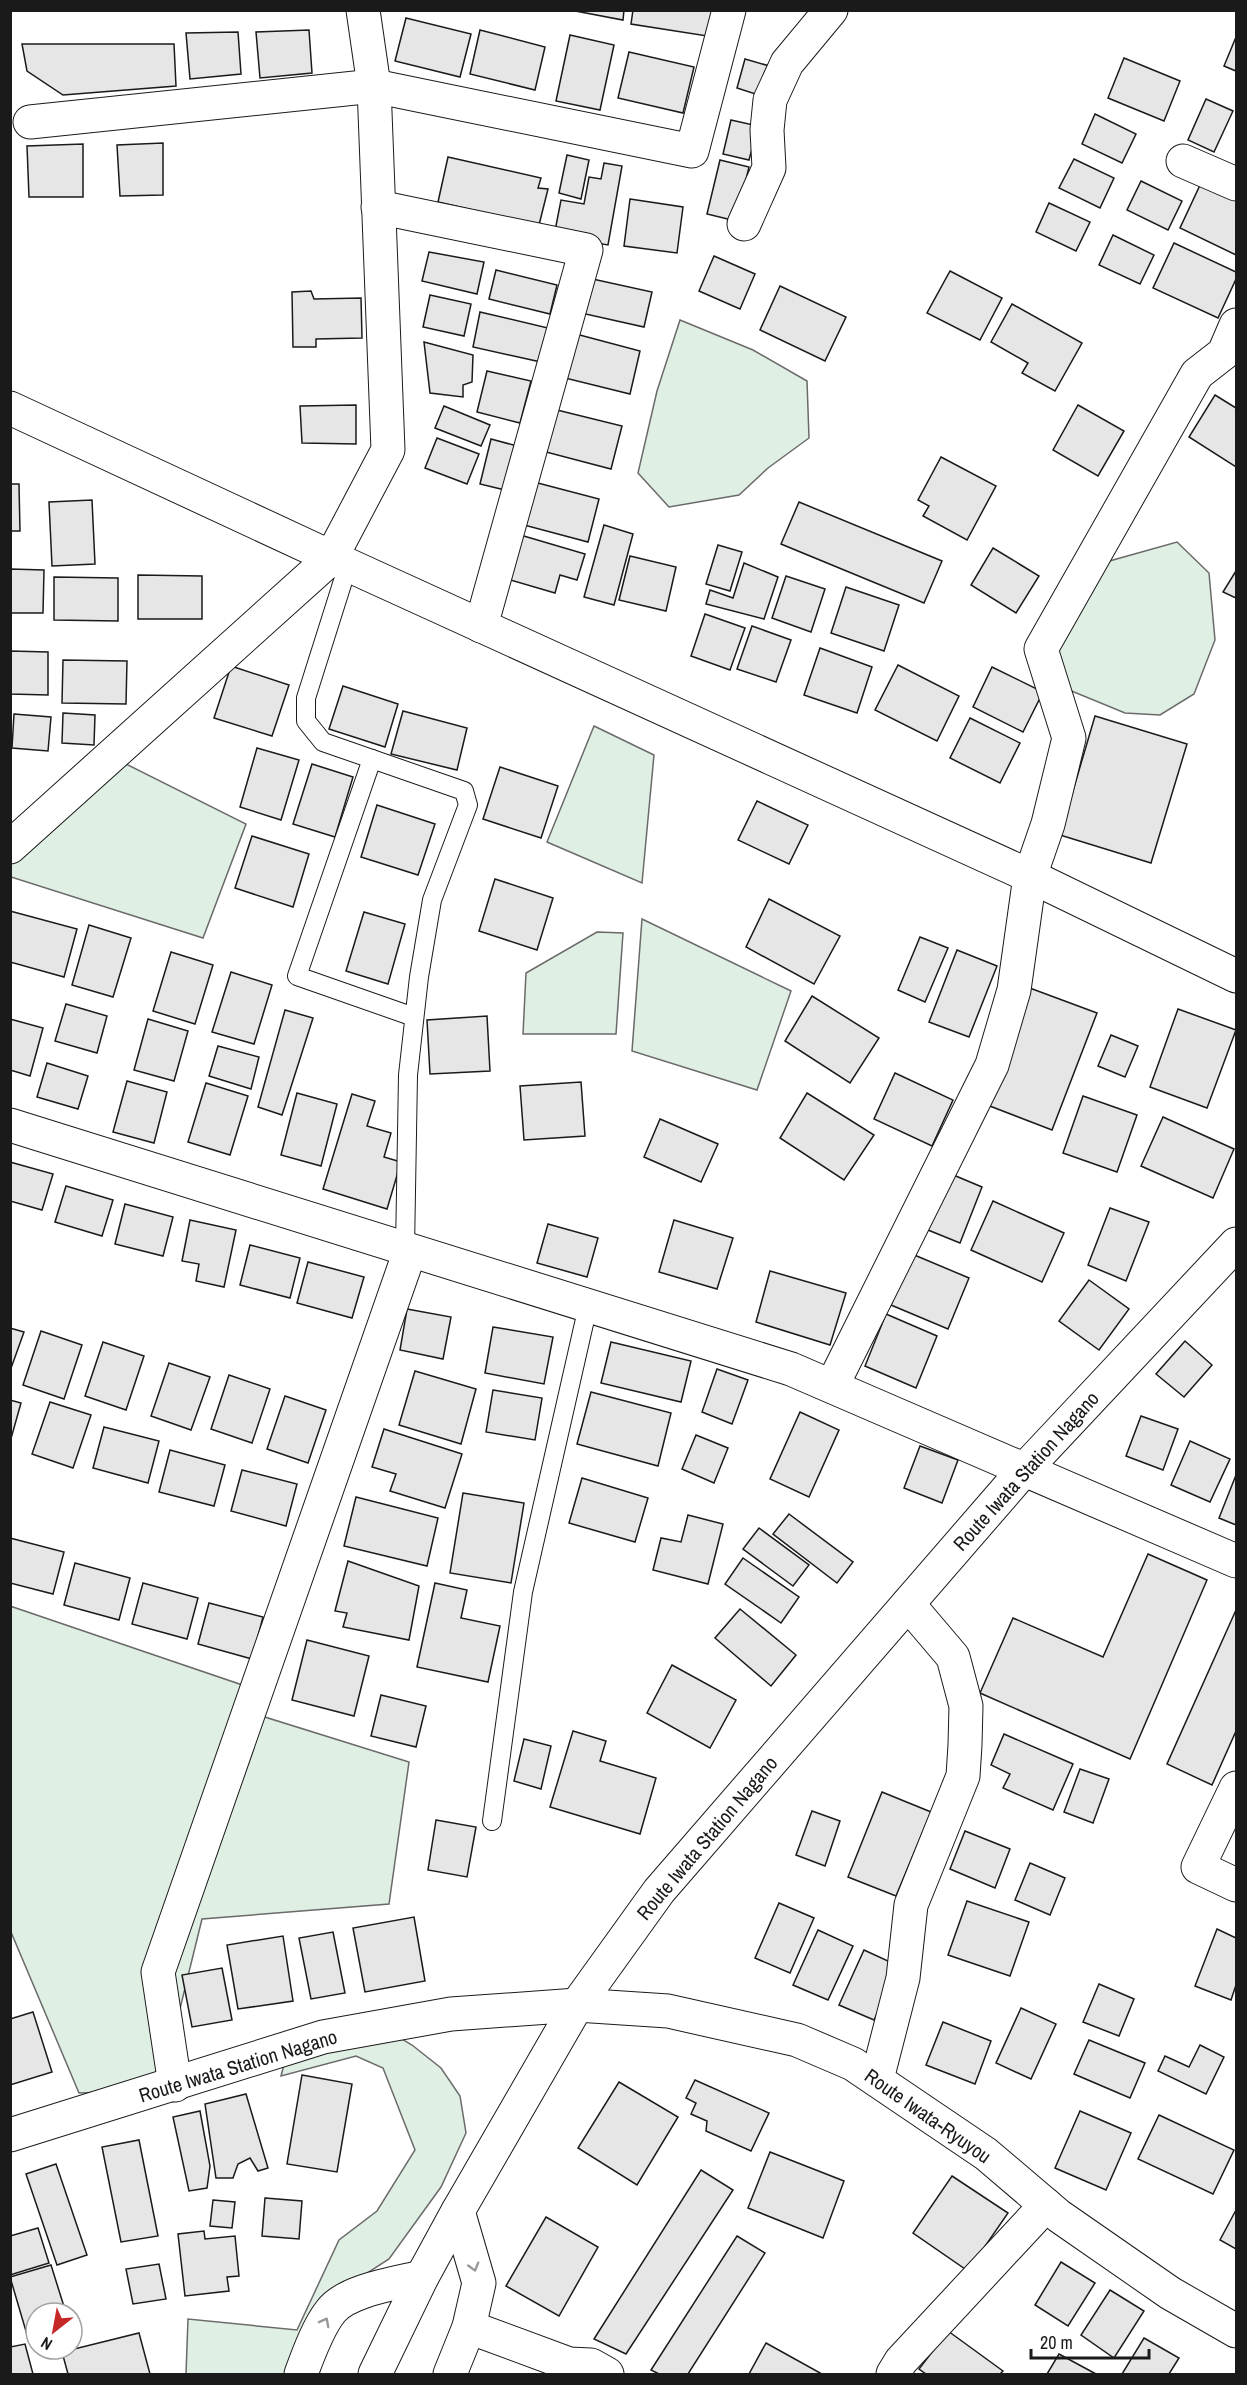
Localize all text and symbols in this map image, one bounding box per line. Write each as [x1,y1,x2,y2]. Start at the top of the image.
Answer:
street label: Route Iwata Station Nagano [947,1385,1105,1556]
street label: Route Iwata Station Nagano [630,1750,783,1925]
street label: Route Iwata Station Nagano [135,2022,340,2109]
street label: Route Iwata-Ryuyou [860,2062,997,2169]
one-way arrow [467,2262,479,2272]
north arrow [24,2301,84,2361]
one-way arrow [318,2317,330,2328]
scale bar [1031,2322,1150,2360]
text: 20 m [1040,2330,1073,2355]
text: N [37,2332,56,2356]

